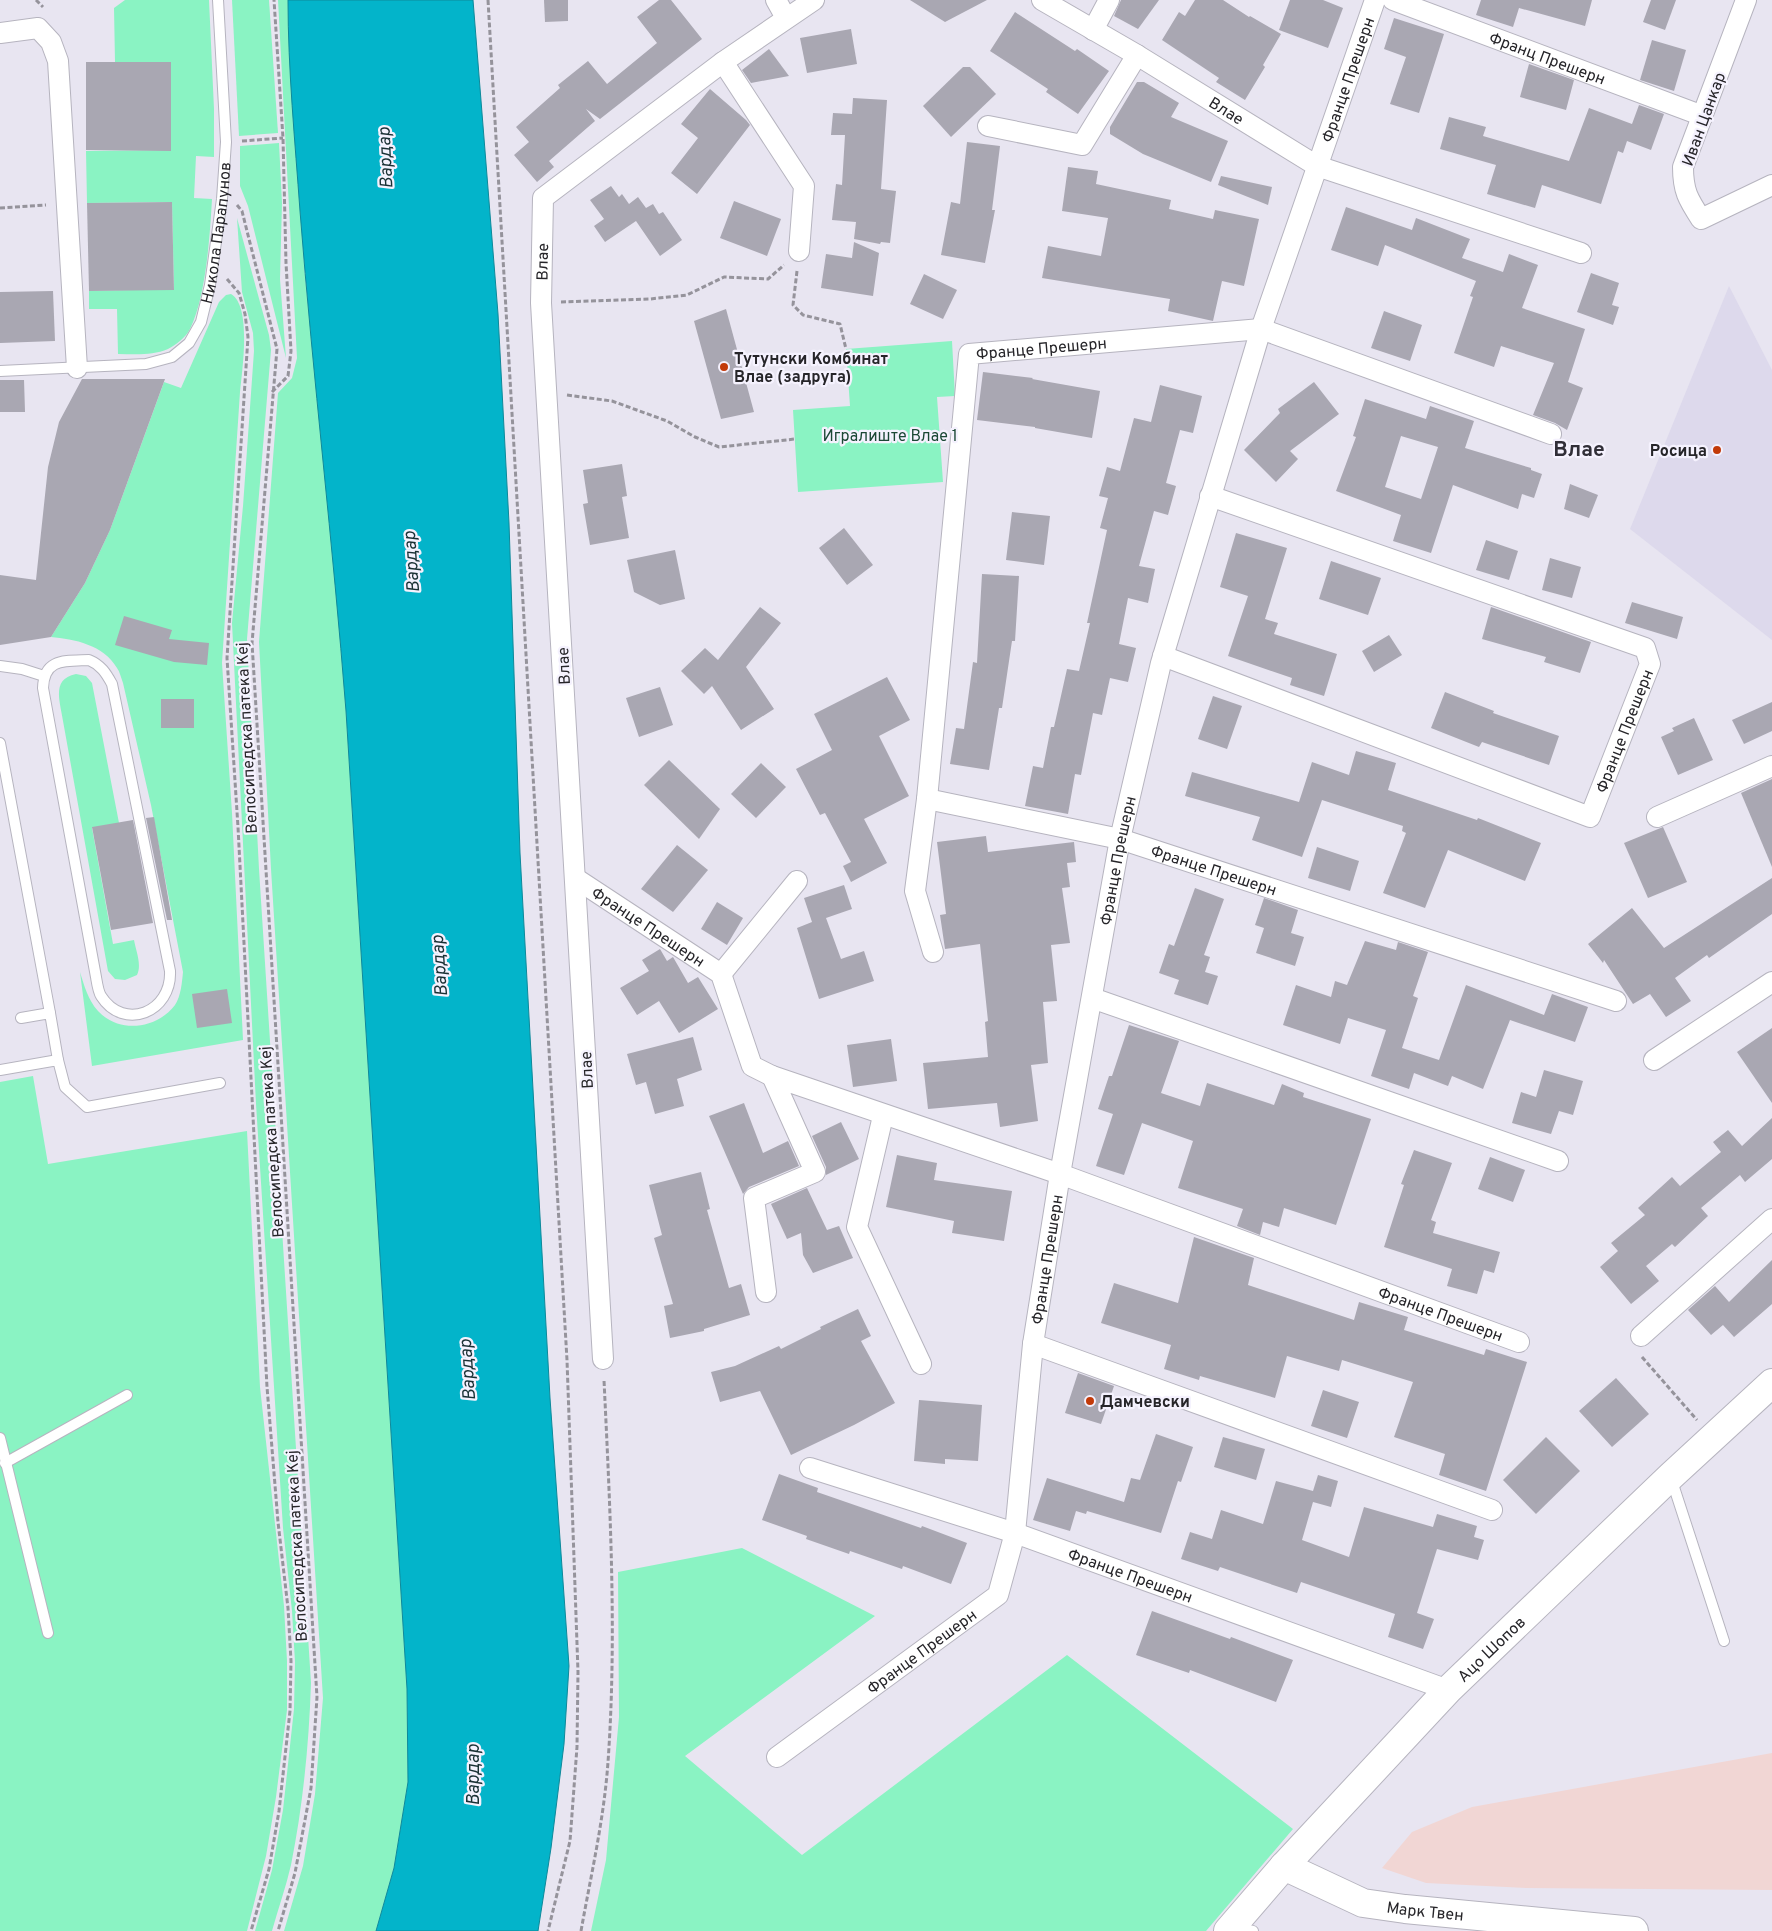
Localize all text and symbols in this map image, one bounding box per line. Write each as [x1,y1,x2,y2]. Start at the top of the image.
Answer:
street label: Францe Прешерн [1318,15,1380,146]
street label: Франц Прешерн [1486,29,1608,91]
street label: Иван Цанкар [1679,70,1731,169]
street label: Влае [1204,94,1247,130]
water label: Вардар [373,126,400,189]
street label: Никола Парапунов [198,161,237,306]
street label: Влае [533,243,554,281]
street label: Францe Прешерн [975,334,1108,365]
place label: Тутунски Комбинат Влае (задруга) [734,350,888,388]
marker: Тутунски Комбинат Влае (задруга) [718,361,730,373]
park label: Игралиште Влае 1 [822,427,958,447]
district label: Влае [1553,437,1605,464]
place label: Росица [1650,442,1707,462]
marker: Росица [1711,444,1723,456]
water label: Вардар [399,530,426,593]
street label: Велосипедска патека Кеј [233,642,263,834]
street label: Влае [554,647,576,685]
street label: Францe Прешерн [1592,667,1659,796]
street label: Францe Прешерн [1097,794,1142,927]
street label: Франце Прешерн [1148,842,1279,902]
street label: Франце Прешерн [587,884,708,972]
water label: Вардар [427,934,454,997]
street label: Велосипедска патека Кеј [256,1045,290,1238]
street label: Влае [577,1051,599,1089]
street label: Францe Прешерн [1028,1193,1069,1326]
street label: Франце Прешерн [1375,1283,1505,1347]
water label: Вардар [455,1338,482,1401]
place label: Дамчевски [1100,1393,1190,1413]
marker: Дамчевски [1084,1395,1096,1407]
street label: Велосипедска патека Кеј [283,1450,313,1642]
street label: Франце Прешерн [1065,1545,1195,1609]
street label: Францe Прешерн [864,1606,981,1700]
street label: Ацо Шопов [1454,1613,1531,1687]
water label: Вардар [463,1744,486,1806]
street label: Марк Твен [1385,1898,1465,1927]

